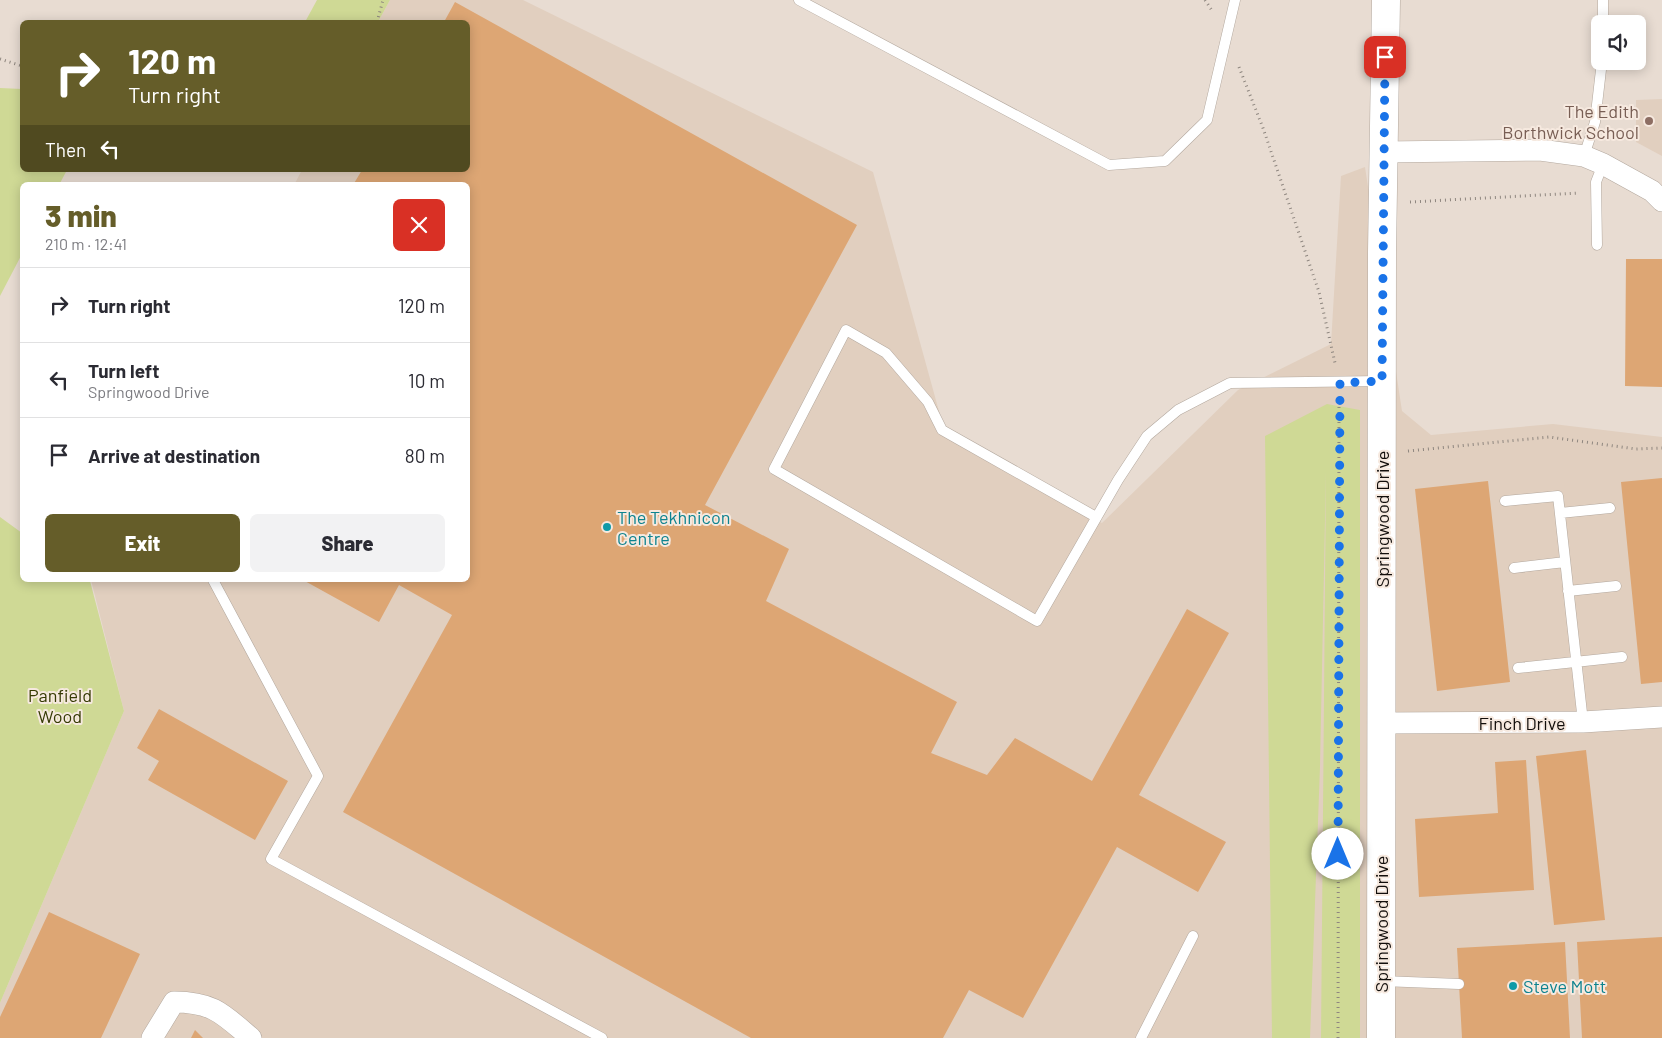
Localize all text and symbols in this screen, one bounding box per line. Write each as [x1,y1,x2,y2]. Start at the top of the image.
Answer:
map controls [1591,15,1646,70]
button: sound [1591,15,1646,70]
pin [1364,36,1406,78]
text: 120 m [128,39,216,81]
icon: right [45,40,110,105]
icon: arrive [1371,43,1399,71]
text: Turn right [128,81,221,107]
place label: The Edith Borthwick School [1502,100,1639,143]
marker: The Edith Borthwick School [1643,115,1655,127]
icon: left [96,135,124,163]
text: Then [45,138,86,161]
text: 3 min [45,197,117,233]
button: close [393,199,445,251]
text: 210 m · 12:41 [45,234,127,253]
icon: right [45,291,73,319]
text: Turn right [88,294,170,317]
text: 120 m [398,294,445,317]
text: Turn left [88,359,159,382]
icon: left [45,366,73,394]
text: 10 m [408,369,445,392]
text: Springwood Drive [88,382,210,401]
icon: arrive [45,441,73,469]
text: Arrive at destination [88,444,260,467]
text: 80 m [405,444,445,467]
street label: Springwood Drive [1371,451,1393,587]
place label: The Tekhnicon Centre [617,506,730,549]
button: Exit [45,514,240,572]
button: Share [250,514,445,572]
marker: The Tekhnicon Centre [601,521,613,533]
park label: Panfield Wood [28,684,92,727]
street label: Finch Drive [1478,712,1566,734]
position arrow [1311,827,1363,879]
street label: Springwood Drive [1370,856,1392,992]
place label: Steve Mott [1523,975,1606,997]
marker: Steve Mott [1507,980,1519,992]

